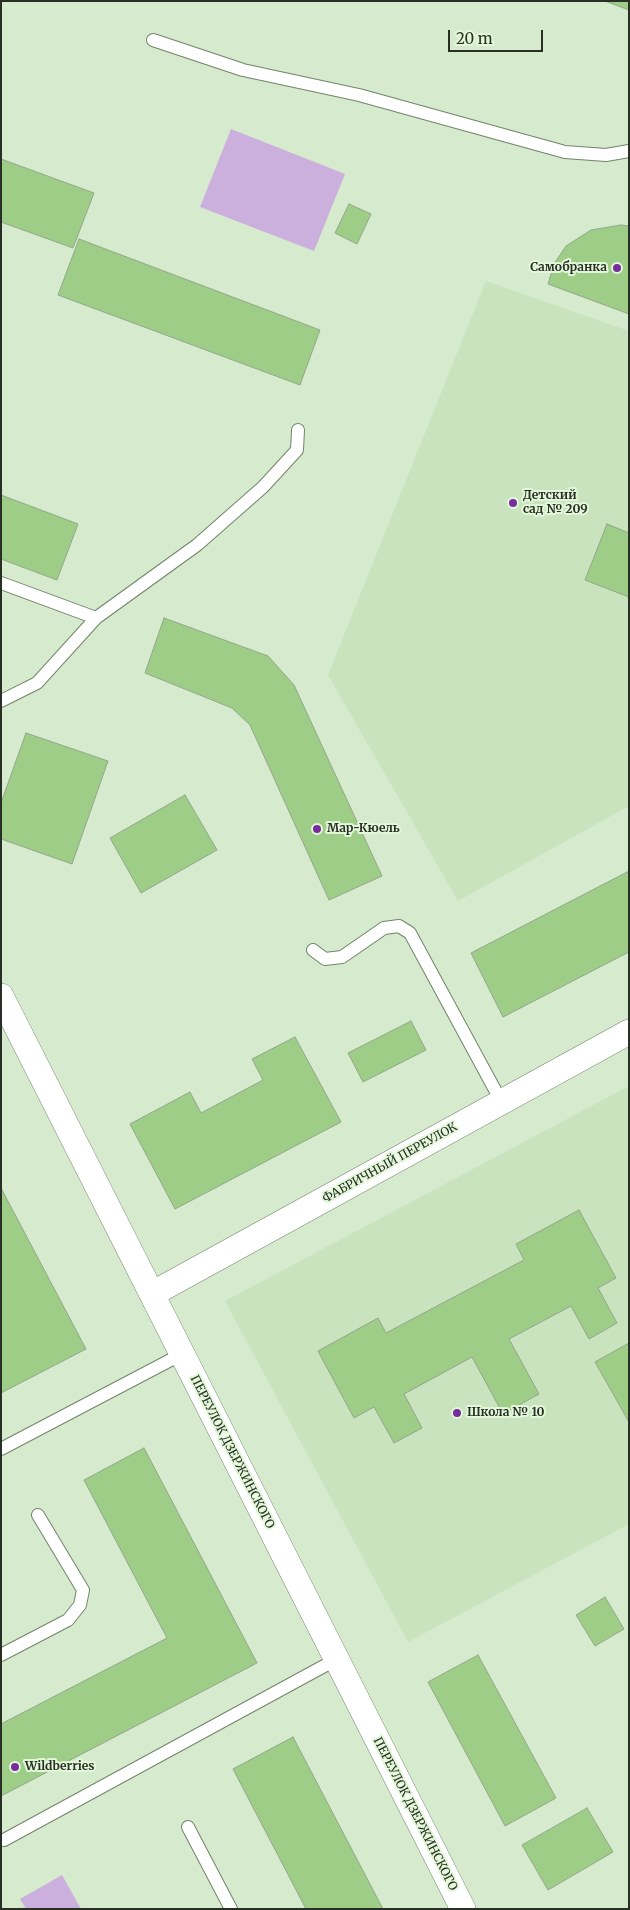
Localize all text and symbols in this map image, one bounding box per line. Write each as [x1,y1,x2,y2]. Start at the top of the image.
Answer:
scale bar [450,20,545,52]
text: 20 m [456,29,493,48]
place label: Самобранка [530,261,607,275]
marker: Самобранка [611,262,623,274]
place label: Детский сад № 209 [523,489,588,517]
marker: Детский сад № 209 [507,497,519,509]
place label: Мар-Кюель [327,822,400,836]
marker: Мар-Кюель [311,823,323,835]
street label: ФАБРИЧНЫЙ ПЕРЕУЛОК [320,1120,460,1206]
street label: ПЕРЕУЛОК ДЗЕРЖИНСКОГО [187,1373,277,1531]
place label: Школа № 10 [467,1406,544,1420]
marker: Школа № 10 [451,1407,463,1419]
street label: ПЕРЕУЛОК ДЗЕРЖИНСКОГО [370,1735,460,1893]
place label: Wildberries [25,1760,95,1774]
marker: Wildberries [9,1761,21,1773]

